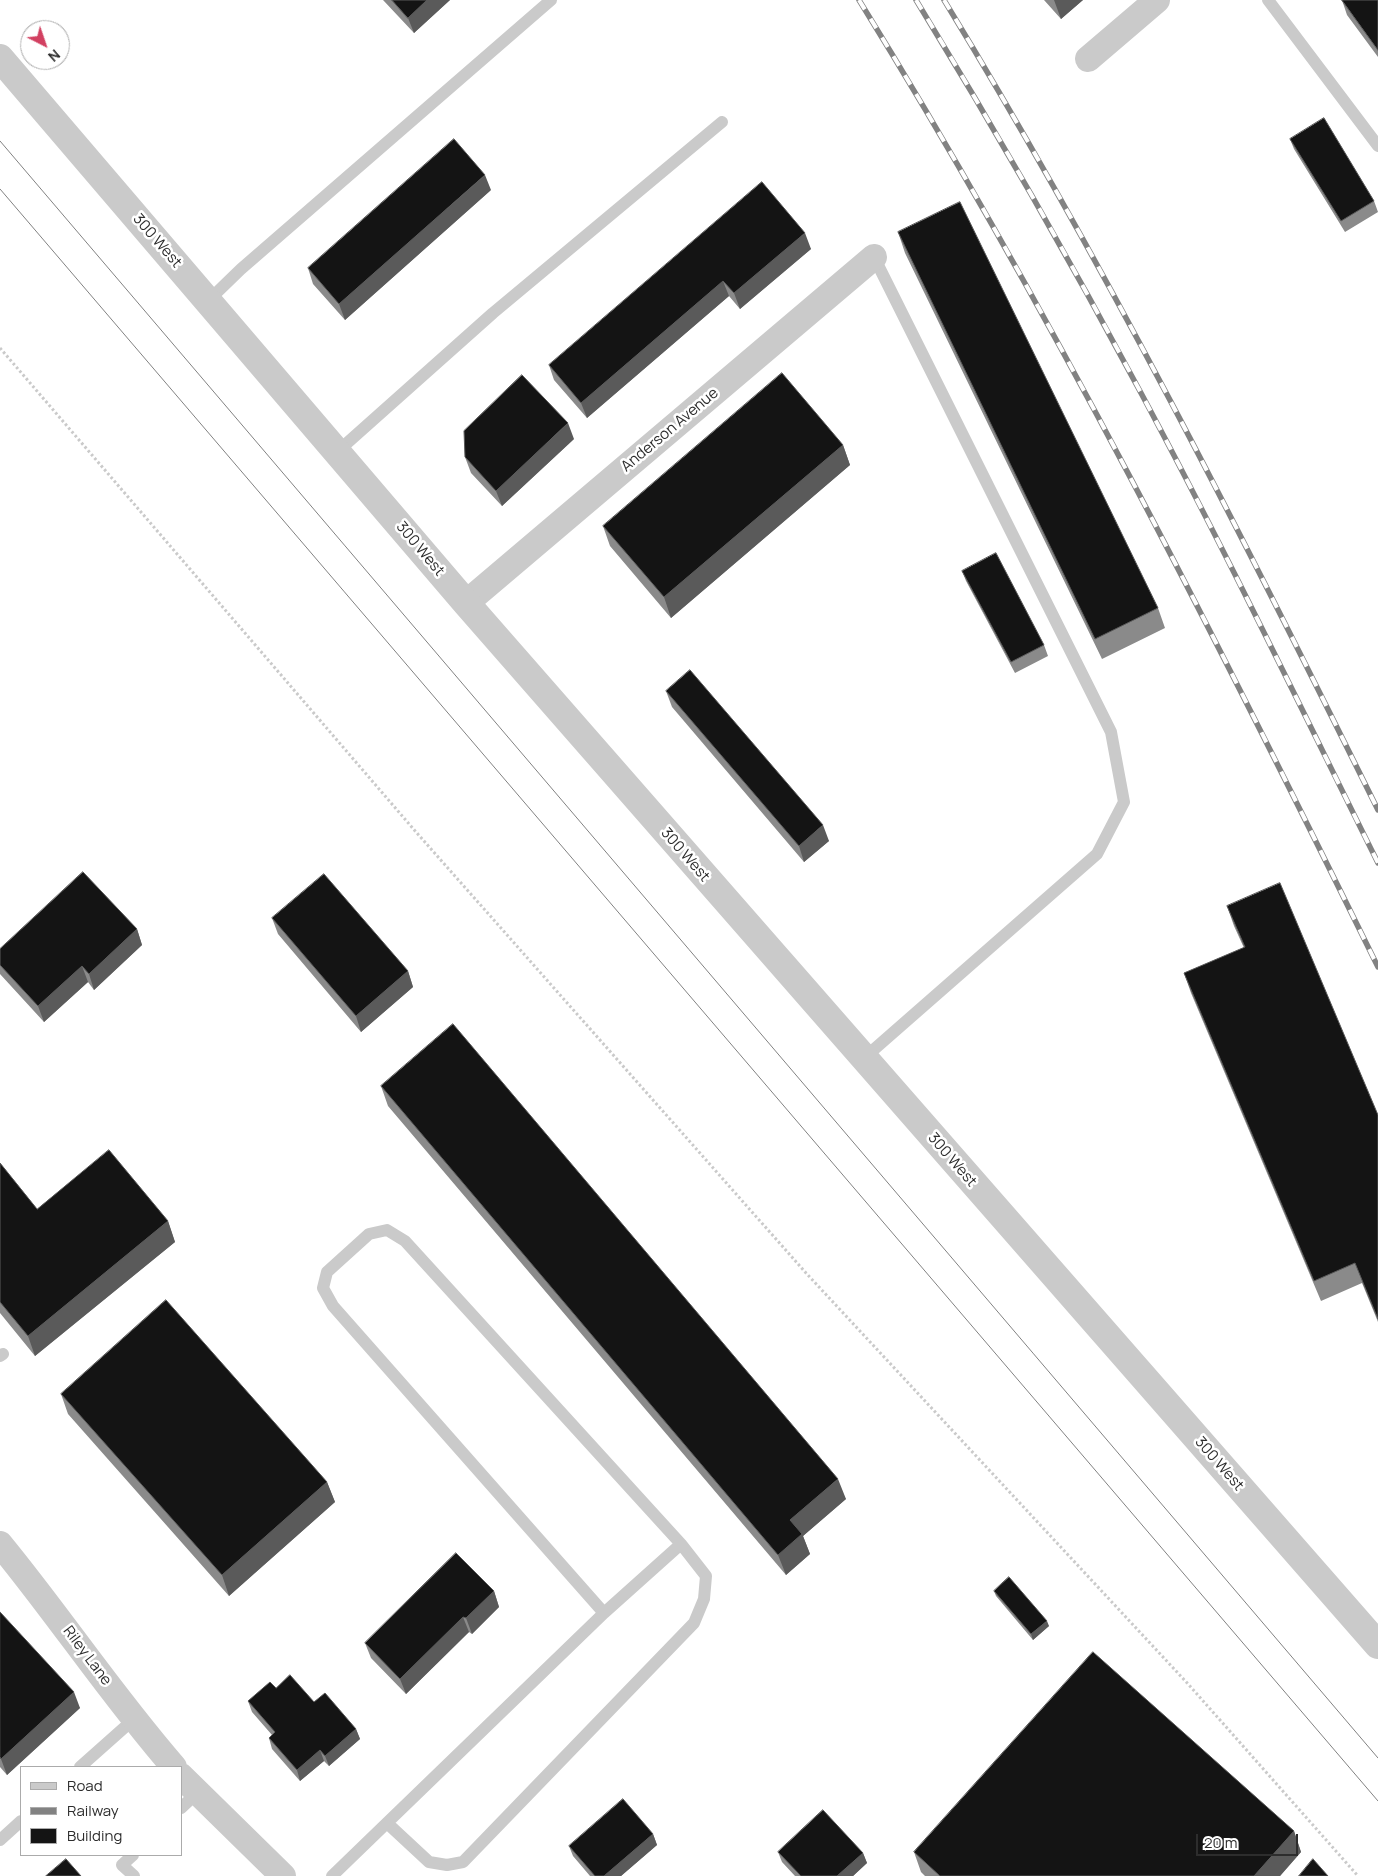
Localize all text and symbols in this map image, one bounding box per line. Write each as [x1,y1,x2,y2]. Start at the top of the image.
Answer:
north arrow [20,20,70,70]
text: N [44,45,65,66]
street label: 300 West [129,210,185,272]
street label: Anderson Avenue [618,384,722,476]
street label: 300 West [392,518,448,580]
street label: 300 West [657,824,713,886]
street label: 300 West [924,1129,980,1191]
street label: 300 West [1191,1433,1247,1495]
street label: Riley Lane [59,1623,115,1689]
legend [20,1766,182,1856]
text: Road [67,1775,103,1796]
text: Railway [67,1800,119,1821]
scale bar [1198,1824,1300,1856]
text: Building [67,1825,122,1846]
text: 20 m [1204,1832,1237,1853]

